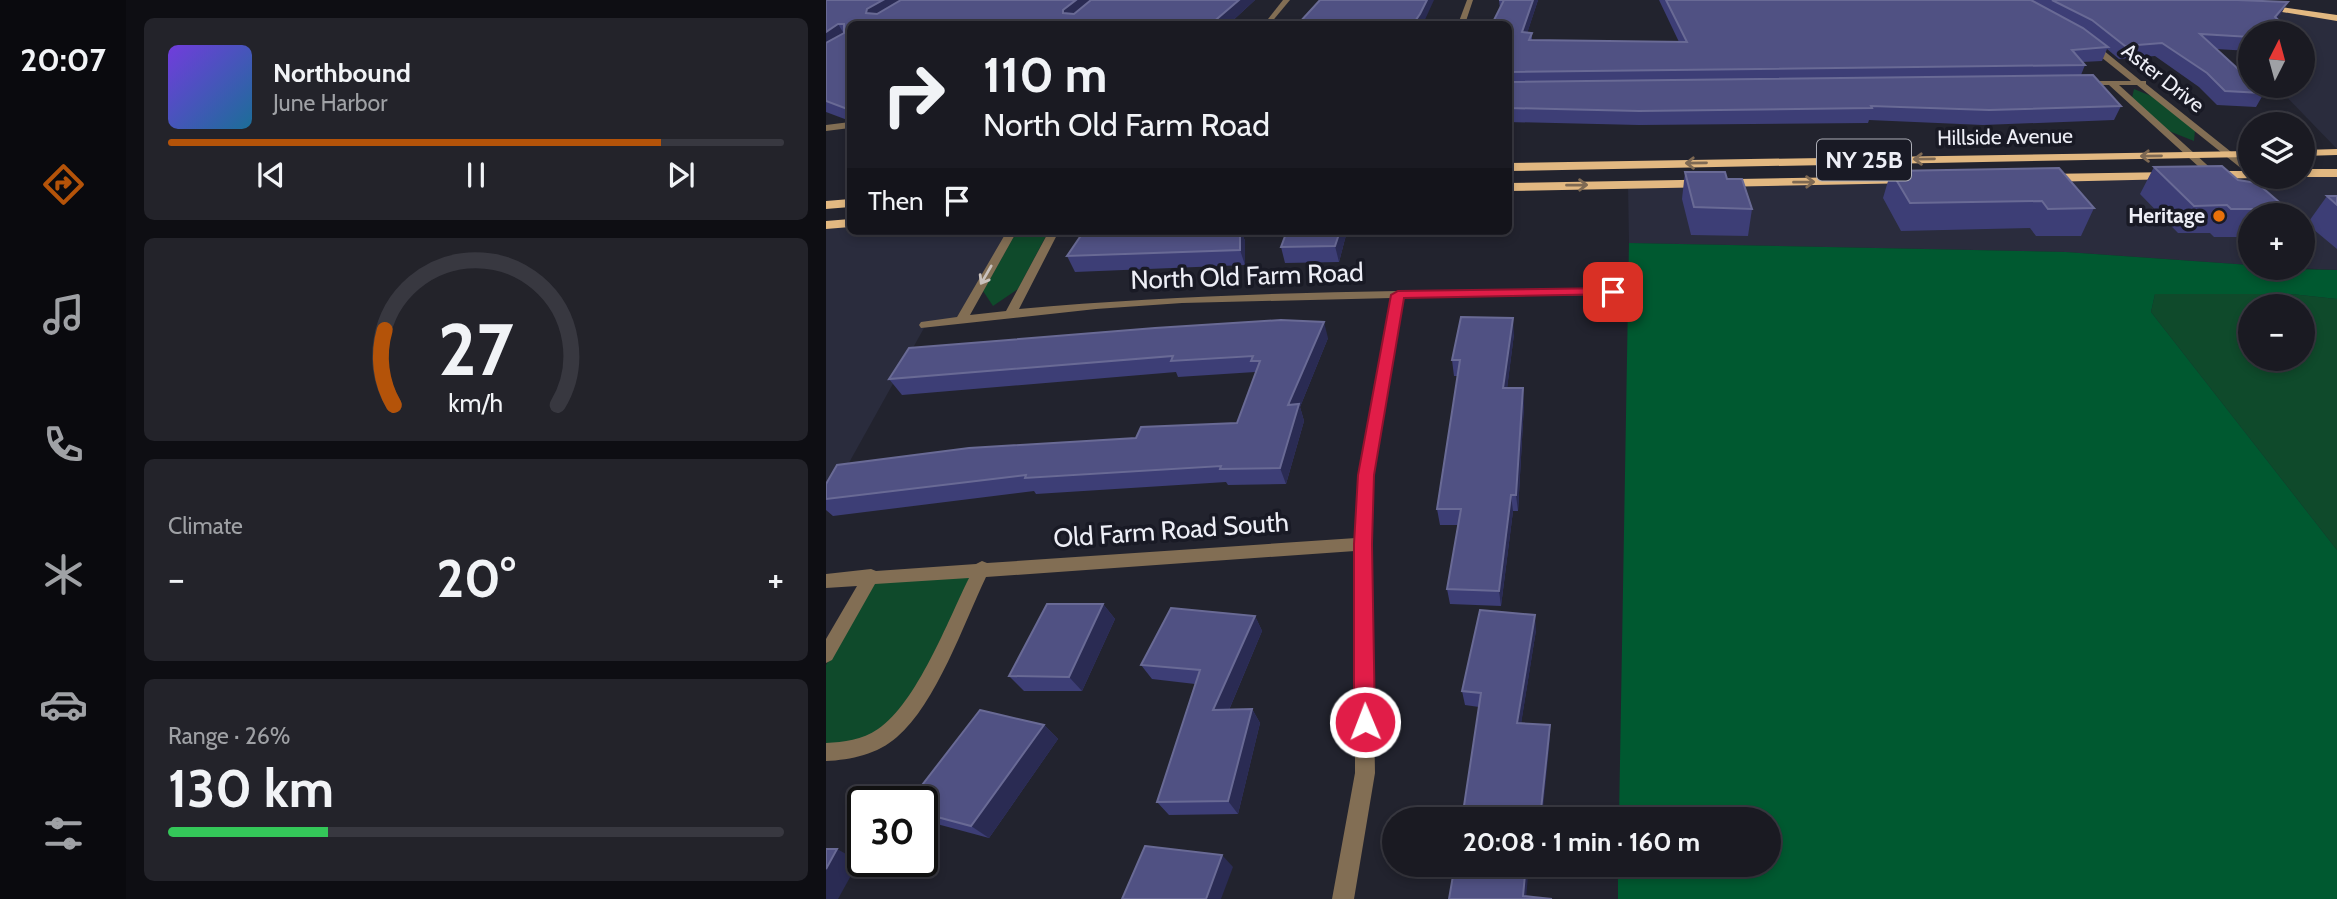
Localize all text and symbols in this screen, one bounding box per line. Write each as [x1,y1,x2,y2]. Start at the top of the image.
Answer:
north arrow [2238,21,2315,98]
map controls [2238,21,2315,371]
street label: Aster Drive [2117,38,2210,118]
text: 20:07 [20,40,106,79]
text: 110 m [983,45,1107,104]
icon: right [868,49,959,140]
text: Northbound [273,57,411,89]
text: June Harbor [273,89,387,117]
text: North Old Farm Road [983,105,1270,144]
button: layers [2238,112,2315,189]
street label: Hillside Avenue [1937,123,2073,150]
road number: NY 25B [1817,140,1911,180]
one-way arrow [2140,149,2163,162]
one-way arrow [1913,153,1936,166]
icon: previous [252,156,290,194]
icon: pause [457,156,495,194]
icon: next [662,156,700,194]
one-way arrow [1685,157,1708,170]
icon: directions [39,160,88,209]
one-way arrow [1792,175,1815,188]
one-way arrow [1565,179,1588,192]
icon: arrive [938,182,976,220]
text: Then [868,185,924,217]
place label: Heritage [2128,203,2205,228]
button: + [2238,203,2315,280]
marker: Heritage [2211,208,2227,224]
street label: North Old Farm Road [1130,256,1364,296]
pin [1583,262,1643,322]
one-way arrow [979,265,993,285]
icon: arrive [1594,273,1632,311]
icon: music [39,290,88,339]
button: − [2238,294,2315,371]
text: 27 [438,306,514,394]
text: km/h [449,388,503,418]
icon: phone [39,420,88,469]
street label: Old Farm Road South [1052,506,1290,554]
text: Climate [168,512,243,540]
text: 20° [436,547,516,610]
icon: climate [39,550,88,599]
text: − [168,555,185,602]
text: + [767,555,784,602]
icon: car [39,680,88,729]
position arrow [1328,685,1402,759]
text: Range · 26% [168,722,291,750]
text: 130 km [168,757,334,820]
speed limit sign: 30 [847,786,938,877]
icon: filters [39,809,88,858]
text: 20:08 · 1 min · 160 m [1463,826,1700,858]

